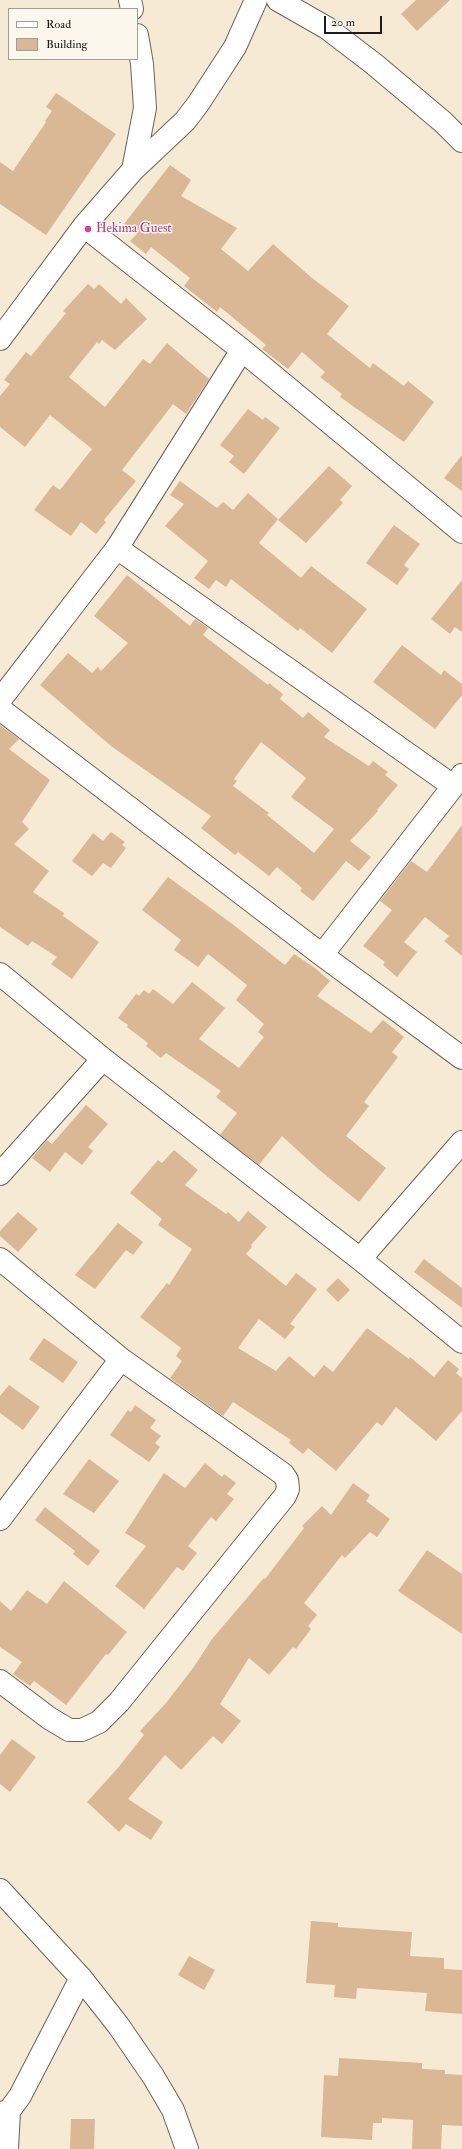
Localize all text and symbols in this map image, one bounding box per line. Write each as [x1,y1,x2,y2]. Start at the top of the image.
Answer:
legend [8,8,138,60]
scale bar [326,8,384,34]
text: 20 m [331,15,355,30]
text: Road [46,17,71,32]
text: Building [46,37,87,52]
place label: Hekima Guest [96,221,172,237]
marker: Hekima Guest [83,224,93,234]

